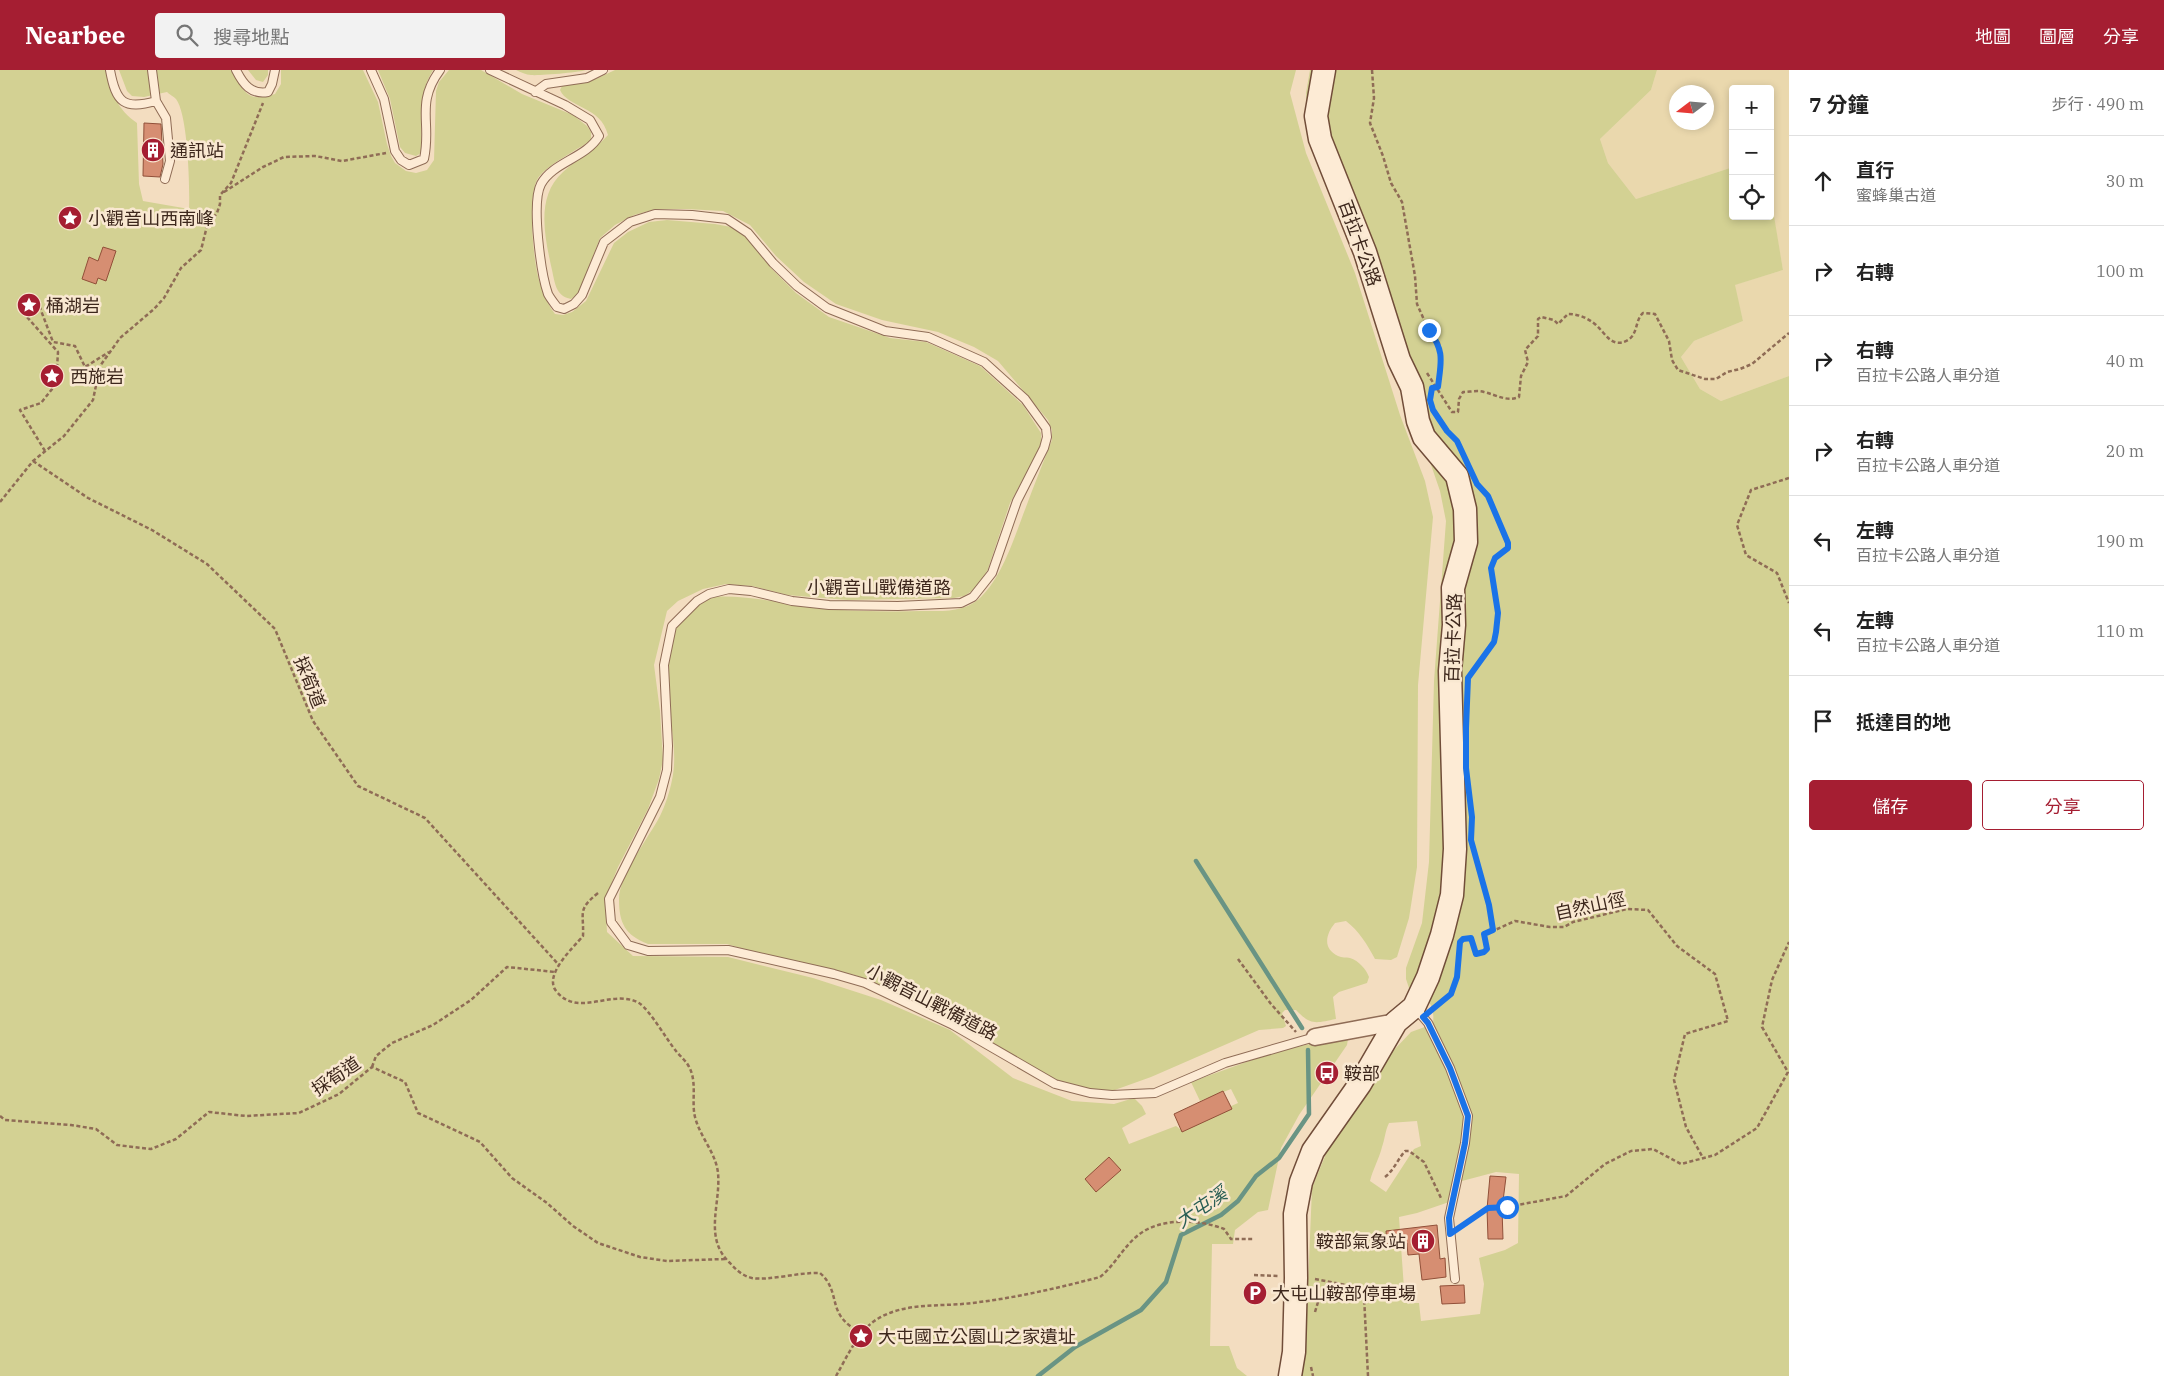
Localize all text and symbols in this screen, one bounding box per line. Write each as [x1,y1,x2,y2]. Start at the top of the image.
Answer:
search box [155,13,505,58]
text: Nearbee [25,19,125,51]
icon: search [173,21,201,49]
text: 搜尋地點 [213,25,289,49]
text: 地圖 [1975,25,2011,48]
text: 圖層 [2039,25,2075,48]
text: 分享 [2103,25,2139,48]
north arrow [1669,85,1714,130]
map controls [1729,85,1774,220]
button: + [1729,85,1774,130]
text: 7 分鐘 [1809,90,1868,118]
text: 步行 · 490 m [2052,94,2144,114]
button: − [1729,130,1774,175]
building icon: 通訊站 [140,137,166,163]
place label: 通訊站 [170,139,224,162]
text: 直行 [1856,158,1894,182]
icon: ahead [1809,167,1837,195]
text: 30 m [2106,171,2144,191]
button: locate [1729,175,1774,220]
text: 蜜蜂巢古道 [1856,185,1936,205]
street label: 百拉卡公路 [1334,197,1386,289]
place icon: 小觀音山西南峰 [57,205,83,231]
place label: 小觀音山西南峰 [88,207,214,230]
icon: right [1809,257,1837,285]
text: 右轉 [1856,260,1894,284]
text: 100 m [2096,261,2144,281]
place icon: 桶湖岩 [16,292,42,318]
place label: 桶湖岩 [46,294,100,317]
route end [1418,319,1441,342]
text: 右轉 [1856,338,1894,362]
icon: right [1809,347,1837,375]
text: 40 m [2106,351,2144,371]
place icon: 西施岩 [39,363,65,389]
place label: 西施岩 [70,365,124,388]
text: 百拉卡公路人車分道 [1856,365,2000,385]
text: 右轉 [1856,428,1894,452]
icon: right [1809,437,1837,465]
text: 20 m [2106,441,2144,461]
text: 百拉卡公路人車分道 [1856,455,2000,475]
text: 左轉 [1856,518,1894,542]
icon: left [1809,527,1837,555]
text: 190 m [2096,531,2144,551]
text: 百拉卡公路人車分道 [1856,545,2000,565]
street label: 小觀音山戰備道路 [807,576,951,599]
street label: 百拉卡公路 [1440,593,1466,683]
text: 左轉 [1856,608,1894,632]
icon: left [1809,617,1837,645]
text: 110 m [2096,621,2144,641]
text: 百拉卡公路人車分道 [1856,635,2000,655]
street label: 採筍道 [289,653,331,711]
icon: arrive [1809,707,1837,735]
text: 抵達目的地 [1856,710,1951,734]
button: 儲存 [1809,780,1972,830]
button: 分享 [1982,780,2144,830]
street label: 自然山徑 [1552,887,1628,925]
street label: 小觀音山戰備道路 [863,959,1001,1045]
street label: 採筍道 [307,1051,365,1101]
bus stop icon: 鞍部 [1314,1060,1340,1086]
place label: 鞍部 [1344,1062,1380,1085]
water label: 大屯溪 [1171,1179,1234,1233]
route start [1496,1196,1519,1219]
building icon: 鞍部氣象站 [1410,1228,1436,1254]
place label: 鞍部氣象站 [1316,1230,1406,1253]
parking icon: 大屯山鞍部停車場 [1242,1280,1268,1306]
place label: 大屯山鞍部停車場 [1272,1282,1416,1305]
place icon: 大屯國立公園山之家遺址 [848,1323,874,1349]
place label: 大屯國立公園山之家遺址 [878,1325,1076,1348]

